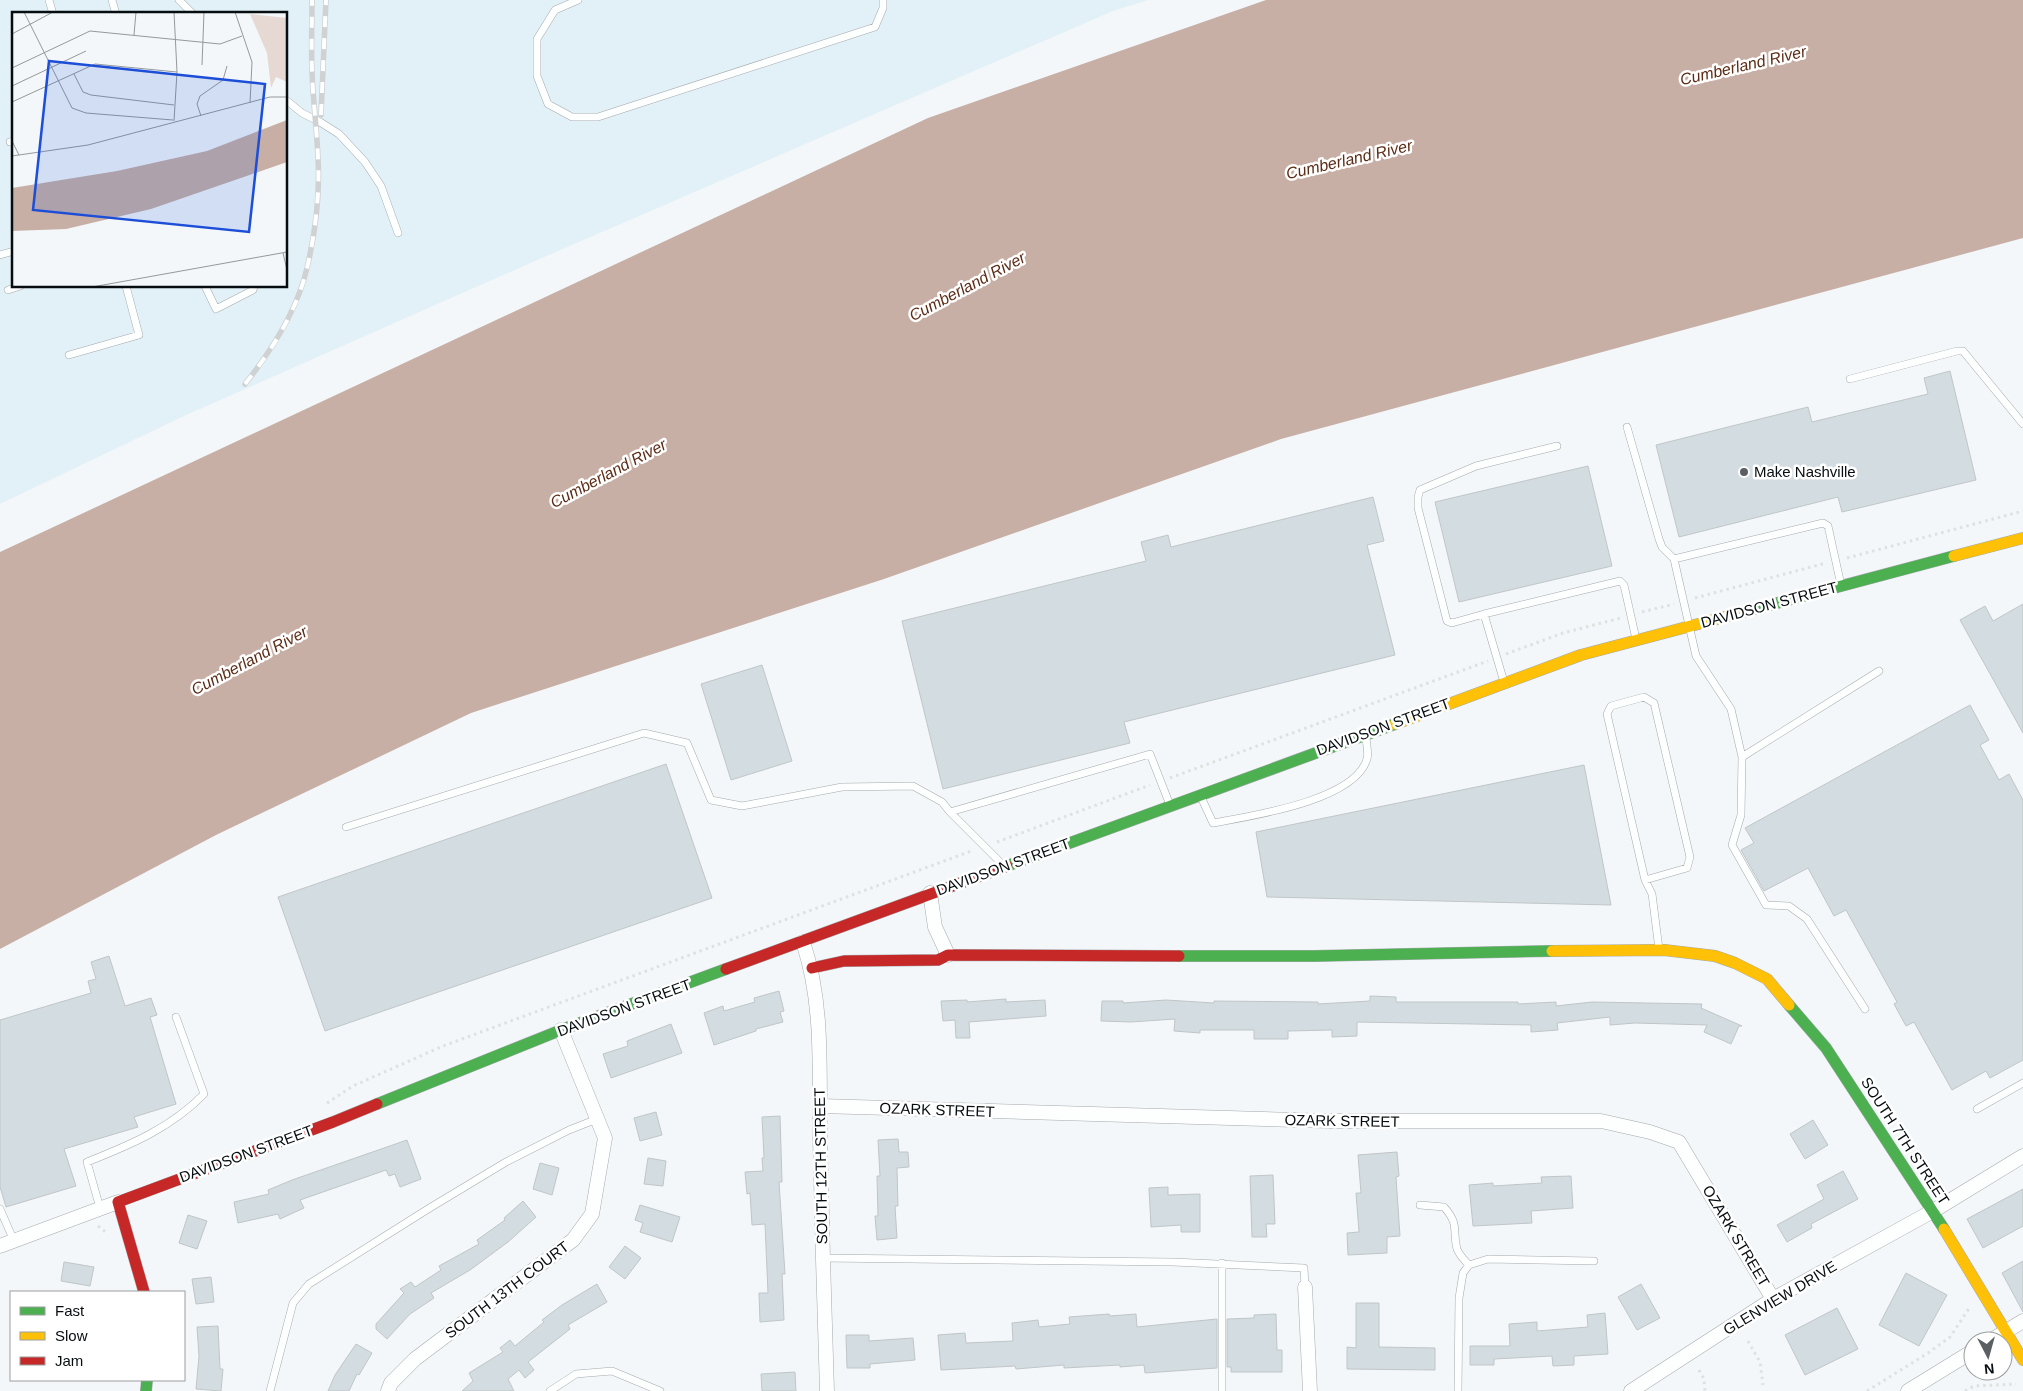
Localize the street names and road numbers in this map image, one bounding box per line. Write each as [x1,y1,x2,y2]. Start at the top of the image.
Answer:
street label: DAVIDSON STREET [1699,578,1839,631]
street label: DAVIDSON STREET [1314,695,1452,759]
street label: DAVIDSON STREET [934,835,1072,899]
street label: DAVIDSON STREET [555,976,693,1040]
street label: SOUTH 7TH STREET [1858,1074,1953,1208]
street label: SOUTH 12TH STREET [811,1088,830,1244]
street label: OZARK STREET [879,1099,995,1120]
street label: OZARK STREET [1284,1111,1400,1130]
street label: DAVIDSON STREET [177,1122,315,1186]
street label: OZARK STREET [1700,1182,1773,1289]
street label: SOUTH 13TH COURT [441,1238,572,1342]
street label: GLENVIEW DRIVE [1720,1257,1839,1338]

